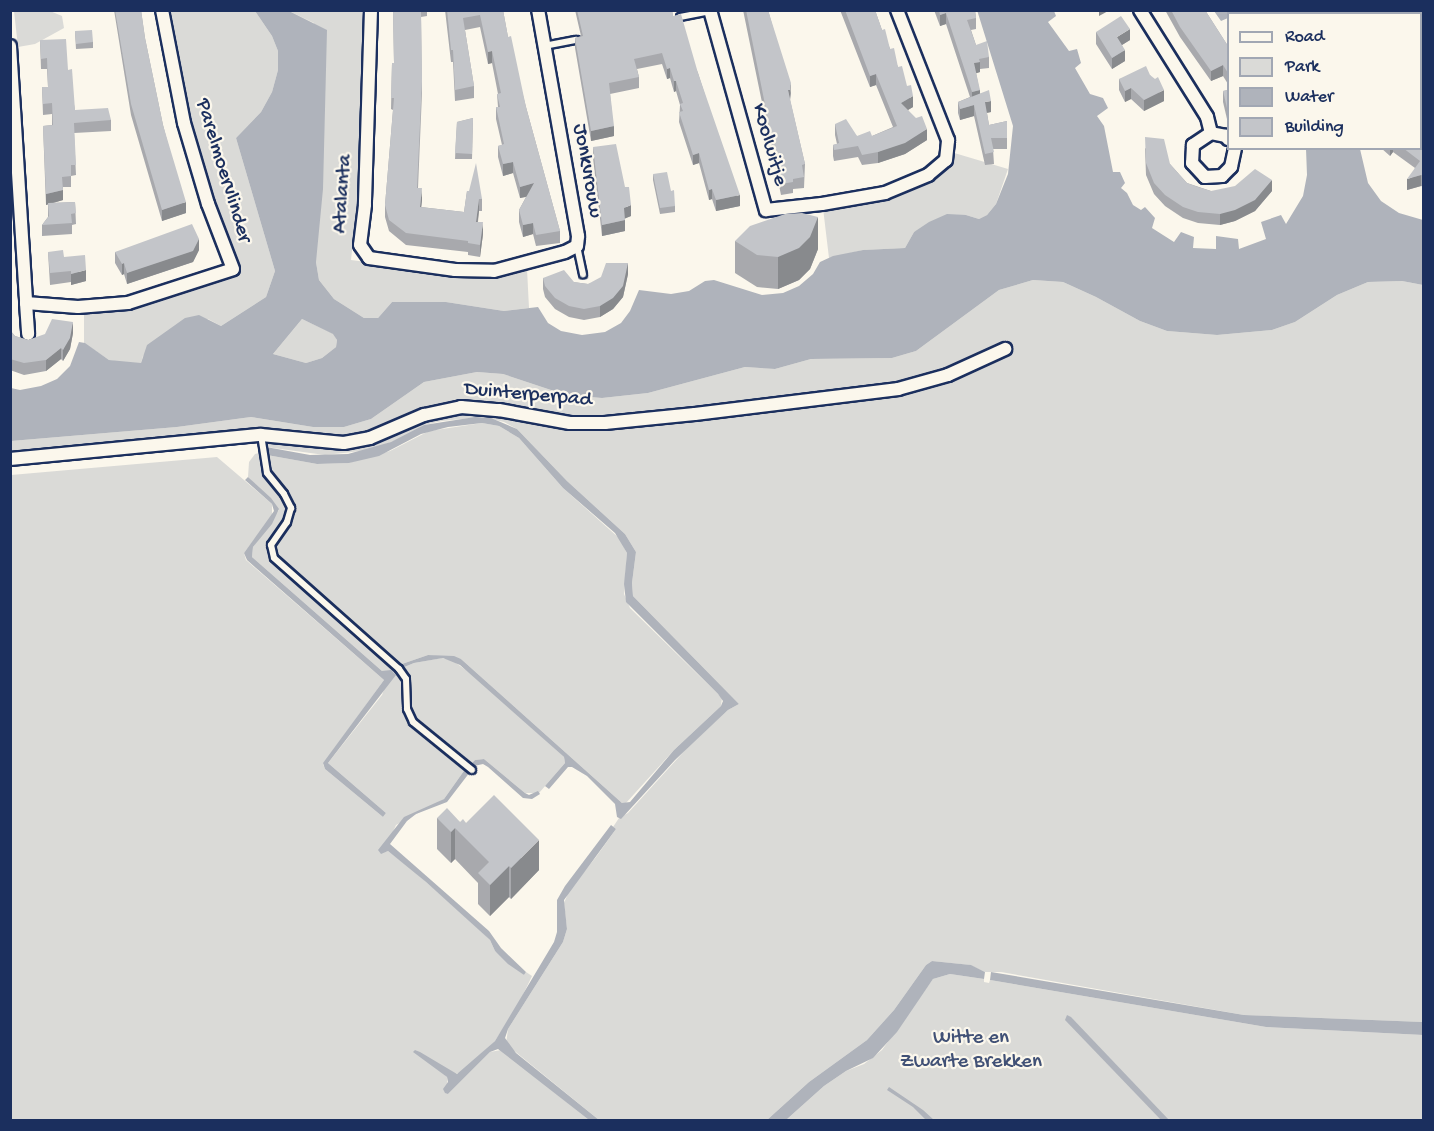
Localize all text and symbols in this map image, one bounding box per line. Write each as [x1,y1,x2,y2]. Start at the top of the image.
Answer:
legend [1227,12,1422,150]
text: Road [1285,27,1324,48]
text: Park [1285,57,1319,78]
text: Water [1285,87,1333,108]
street label: Parelmoervlinder [188,96,256,246]
street label: Koolwitje [744,101,792,189]
text: Building [1285,117,1344,138]
street label: Jonkvrouw [565,122,607,220]
street label: Atalanta [329,154,359,234]
street label: Duinterperpad [463,378,593,414]
park label: Witte en Zwarte Brekken [900,1026,1042,1076]

